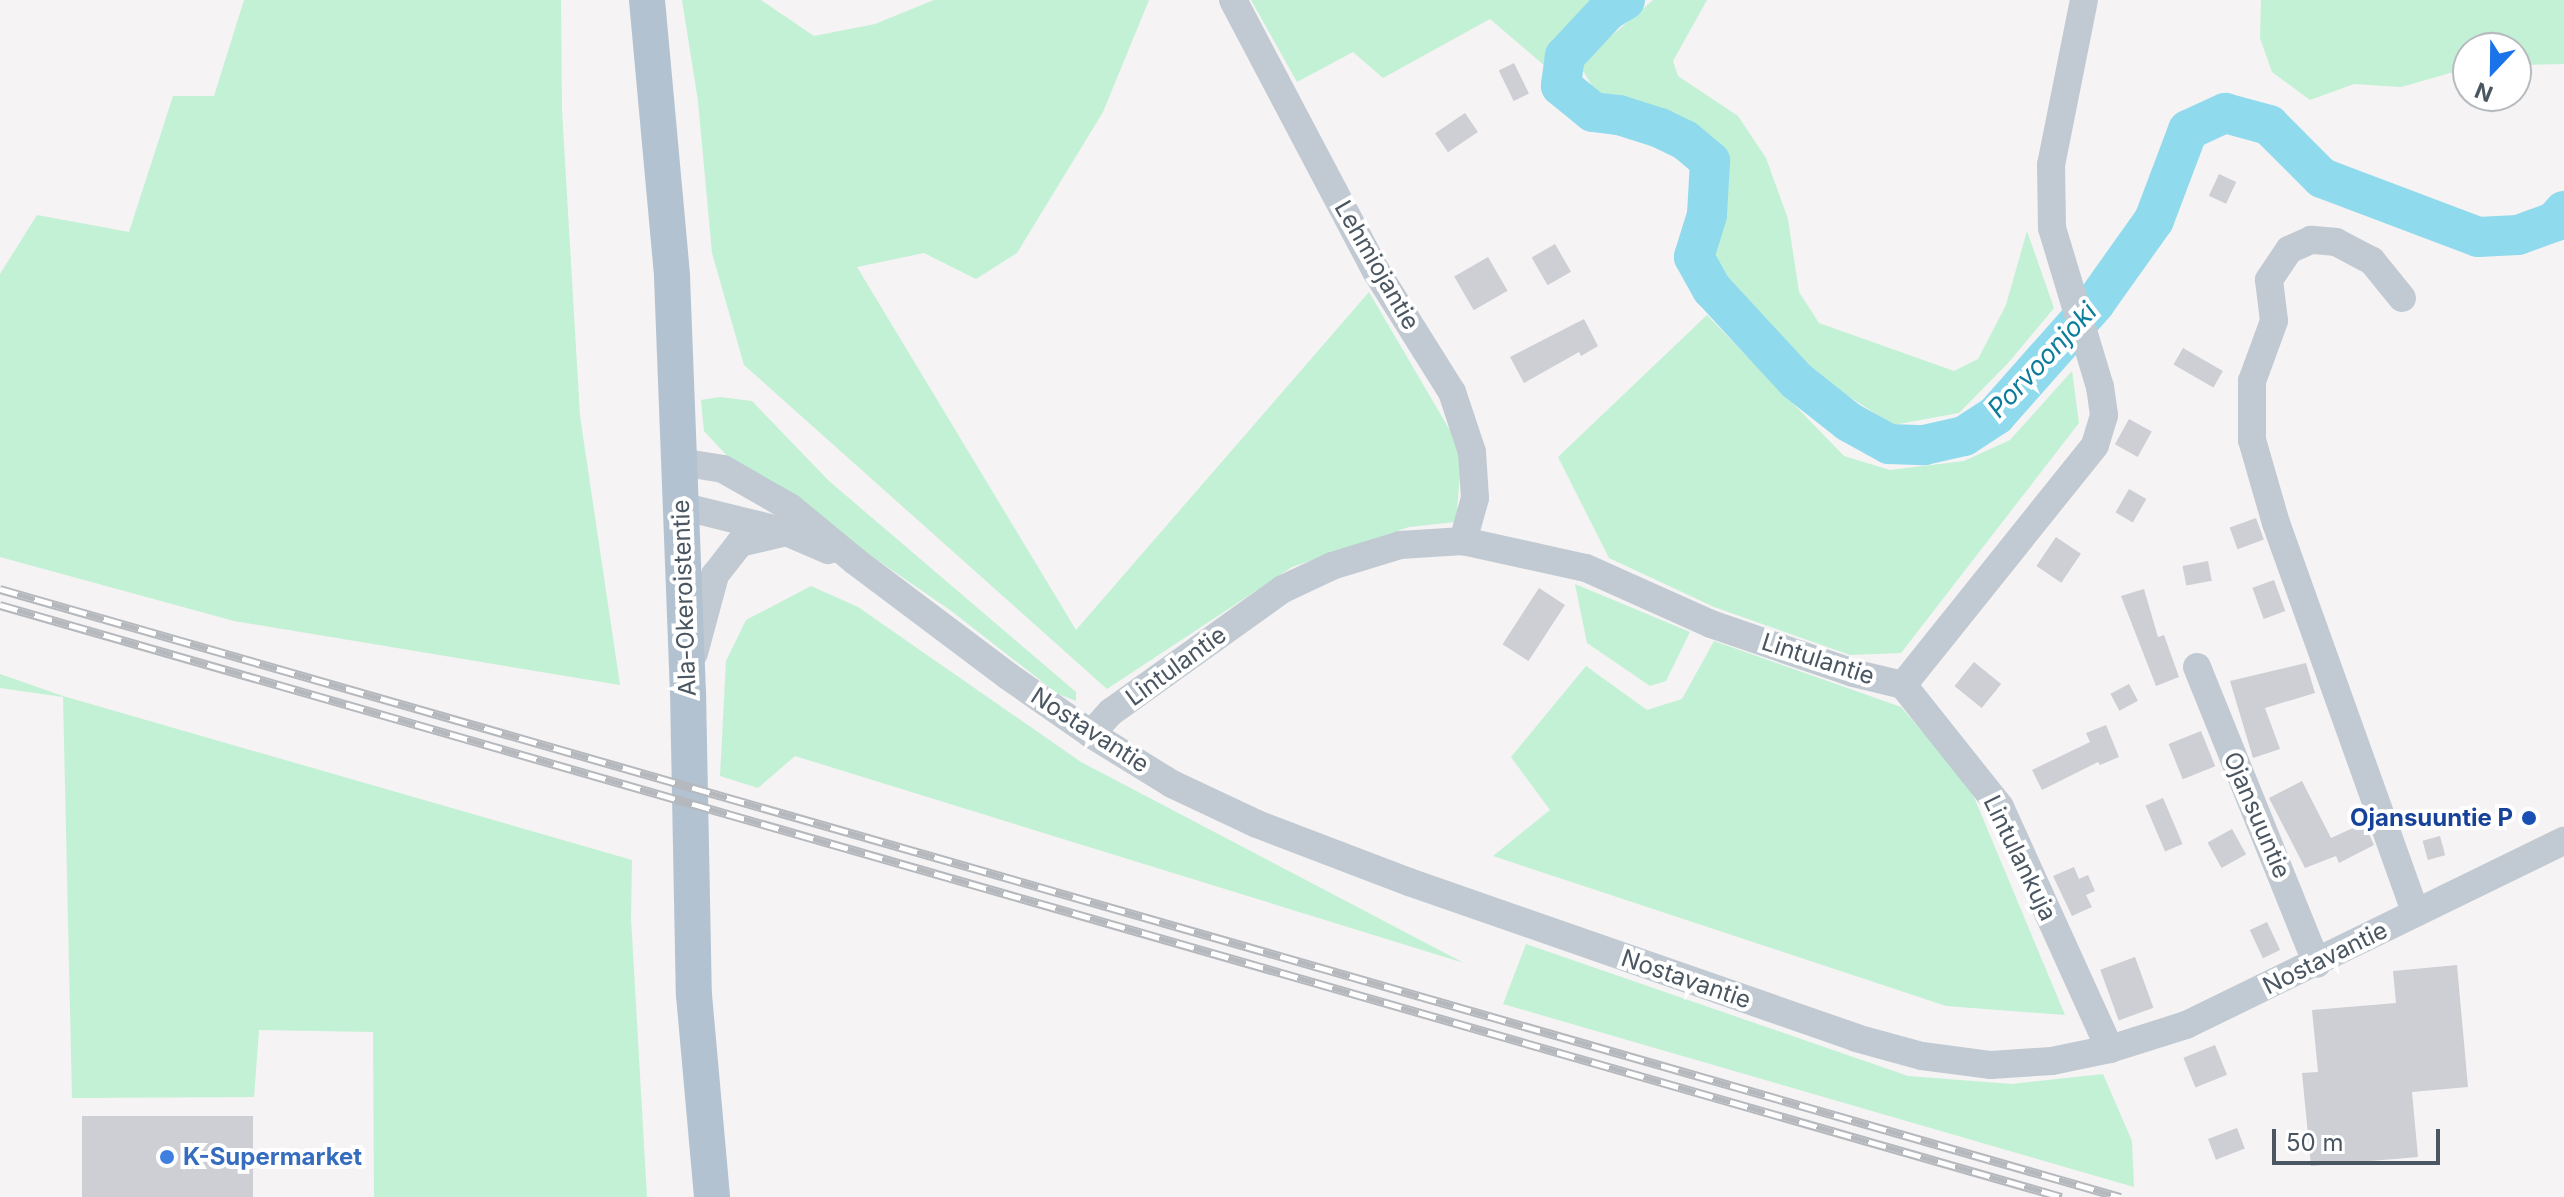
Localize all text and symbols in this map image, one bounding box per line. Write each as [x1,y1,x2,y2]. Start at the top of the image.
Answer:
north arrow [2452,32,2532,112]
text: N [2471,77,2496,108]
street label: Lehmiojantie [1329,195,1425,335]
water label: Porvoonjoki [1981,296,2103,424]
street label: Ala-Okeroistentie [666,499,702,697]
street label: Lintulantie [1120,620,1232,712]
street label: Lintulantie [1758,627,1878,691]
street label: Nostavantie [1026,681,1154,779]
street label: Ojansuuntie [2217,747,2297,883]
street label: Lintulankuja [1977,791,2063,925]
place label: Ojansuuntie P [2350,804,2513,832]
marker: Ojansuuntie P [2520,809,2538,827]
street label: Nostavantie [2258,915,2392,1001]
street label: Nostavantie [1618,943,1754,1015]
scale bar [2276,1113,2444,1163]
text: 50 m [2286,1128,2344,1157]
place label: K-Supermarket [183,1143,362,1171]
marker: K-Supermarket [158,1148,176,1166]

